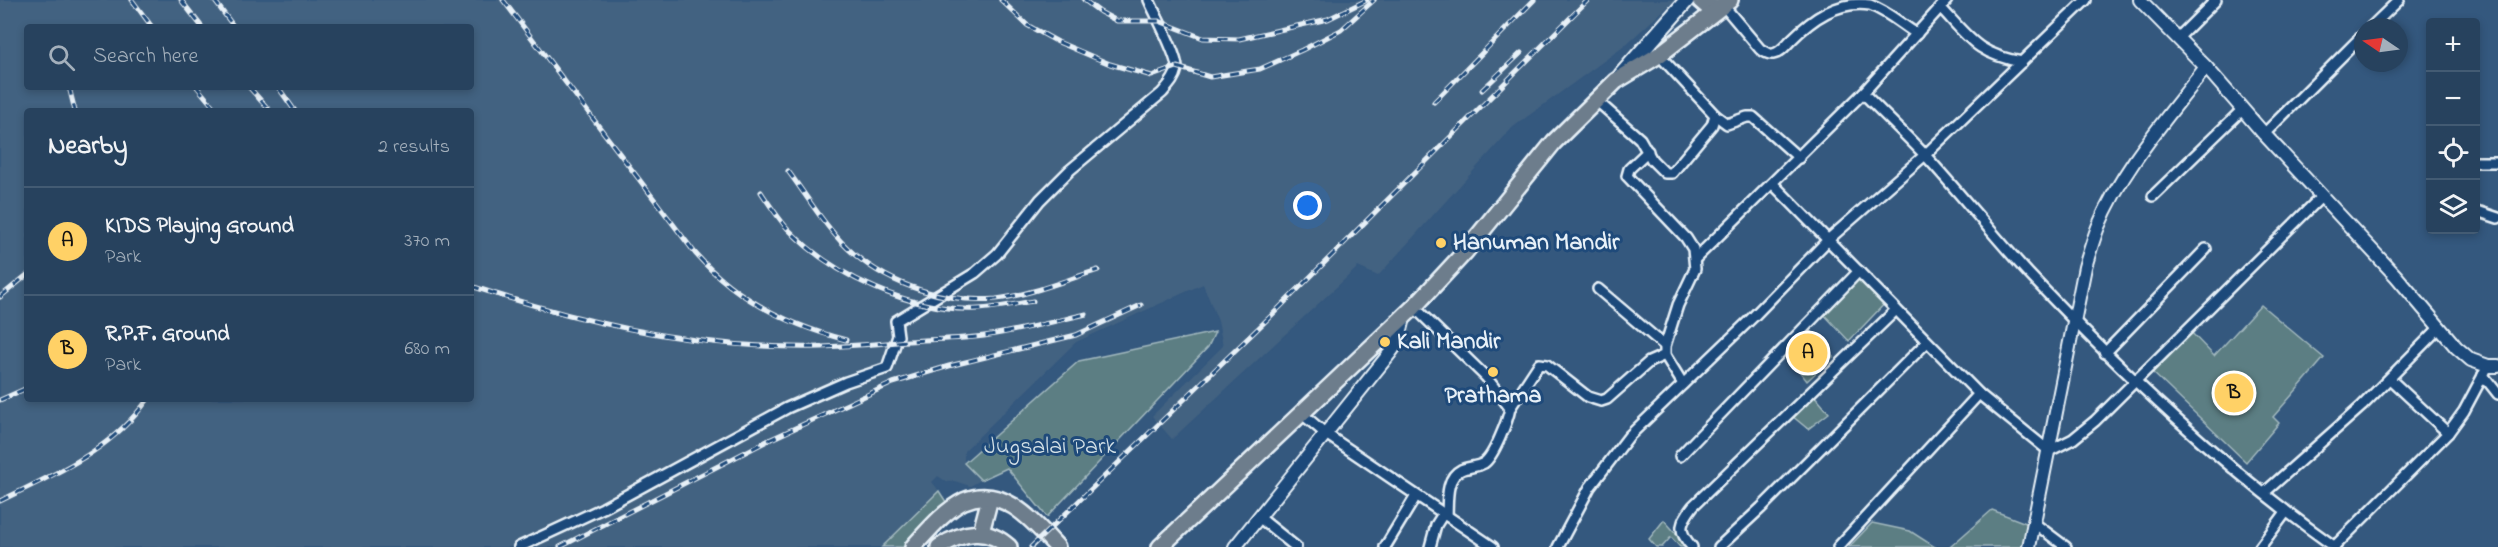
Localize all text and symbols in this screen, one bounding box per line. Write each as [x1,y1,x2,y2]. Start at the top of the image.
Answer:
north arrow [2354,18,2408,72]
map controls [2426,18,2480,234]
button: + [2426,18,2480,72]
search box [24,24,474,90]
icon: search [45,41,78,74]
text: Search here [93,41,198,73]
button: − [2426,72,2480,126]
button: locate [2426,126,2480,180]
text: Nearby [48,128,127,166]
text: 2 results [378,133,450,162]
button: layers [2426,180,2480,234]
your location [1293,191,1322,220]
text: KIDS Playing Ground [105,211,294,243]
place label: Hanuman Mandir [1453,226,1620,261]
text: A [61,227,74,256]
text: 370 m [404,227,450,256]
marker: Hanuman Mandir [1434,236,1448,250]
text: Park [105,243,141,272]
text: R.P.F. Ground [105,319,230,351]
place label: Kali Mandir [1397,325,1501,360]
pin: A [1788,330,1828,376]
text: B [61,335,74,364]
text: 680 m [405,335,450,364]
marker: Kali Mandir [1378,335,1392,349]
text: Park [105,351,141,380]
marker: Prathama [1486,365,1500,379]
pin: B [2214,370,2254,416]
place label: Prathama [1445,379,1541,414]
park label: Jugsalai Park [984,430,1116,465]

